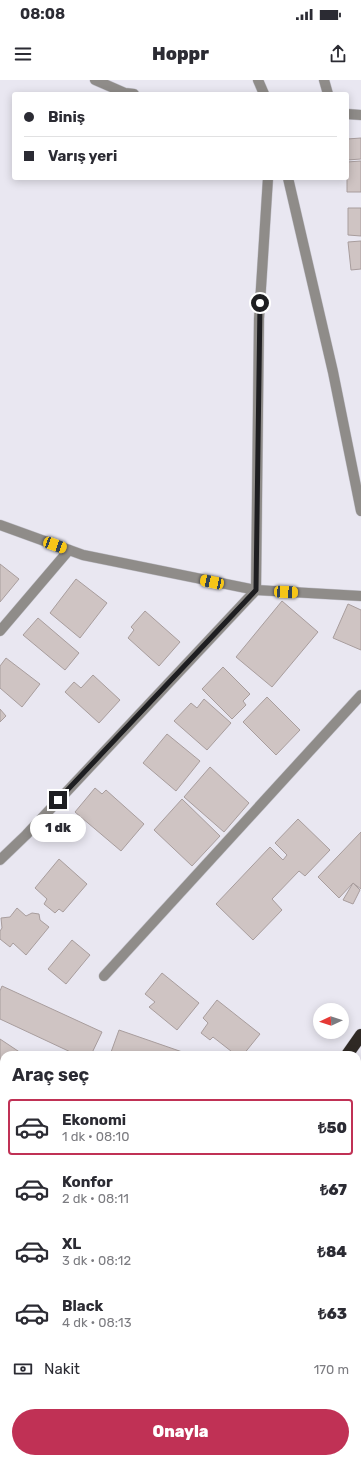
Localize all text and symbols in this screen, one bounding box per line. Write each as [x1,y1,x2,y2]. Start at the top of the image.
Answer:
text: 08:08 [20,5,65,23]
icon: menu [12,43,34,65]
text: Hoppr [152,43,209,65]
icon: share [327,43,349,65]
text: Biniş [48,108,85,126]
text: Varış yeri [48,147,117,165]
route start [251,294,269,312]
car [42,535,68,555]
car [199,574,225,590]
car [274,585,298,599]
route end [49,791,67,809]
callout: 1 dk [30,814,86,842]
text: 1 dk [45,820,71,835]
north arrow [313,1003,349,1039]
map controls [313,1003,349,1039]
text: Araç seç [12,1064,89,1086]
icon: car [14,1109,50,1145]
text: Ekonomi [62,1111,126,1129]
text: ₺50 [318,1119,347,1137]
text: 1 dk · 08:10 [62,1129,129,1144]
icon: car [14,1171,50,1207]
text: Konfor [62,1173,113,1191]
text: ₺67 [320,1181,347,1199]
text: 2 dk · 08:11 [62,1191,129,1206]
icon: car [14,1233,50,1269]
text: XL [62,1235,81,1253]
text: ₺84 [317,1243,347,1261]
text: 3 dk · 08:12 [62,1253,131,1268]
icon: car [14,1295,50,1331]
text: Black [62,1297,103,1315]
text: ₺63 [318,1305,347,1323]
text: 4 dk · 08:13 [62,1315,131,1330]
icon: cash [12,1358,34,1380]
text: Nakit [44,1360,80,1378]
text: 170 m [314,1362,349,1377]
button: Onayla [12,1409,349,1455]

